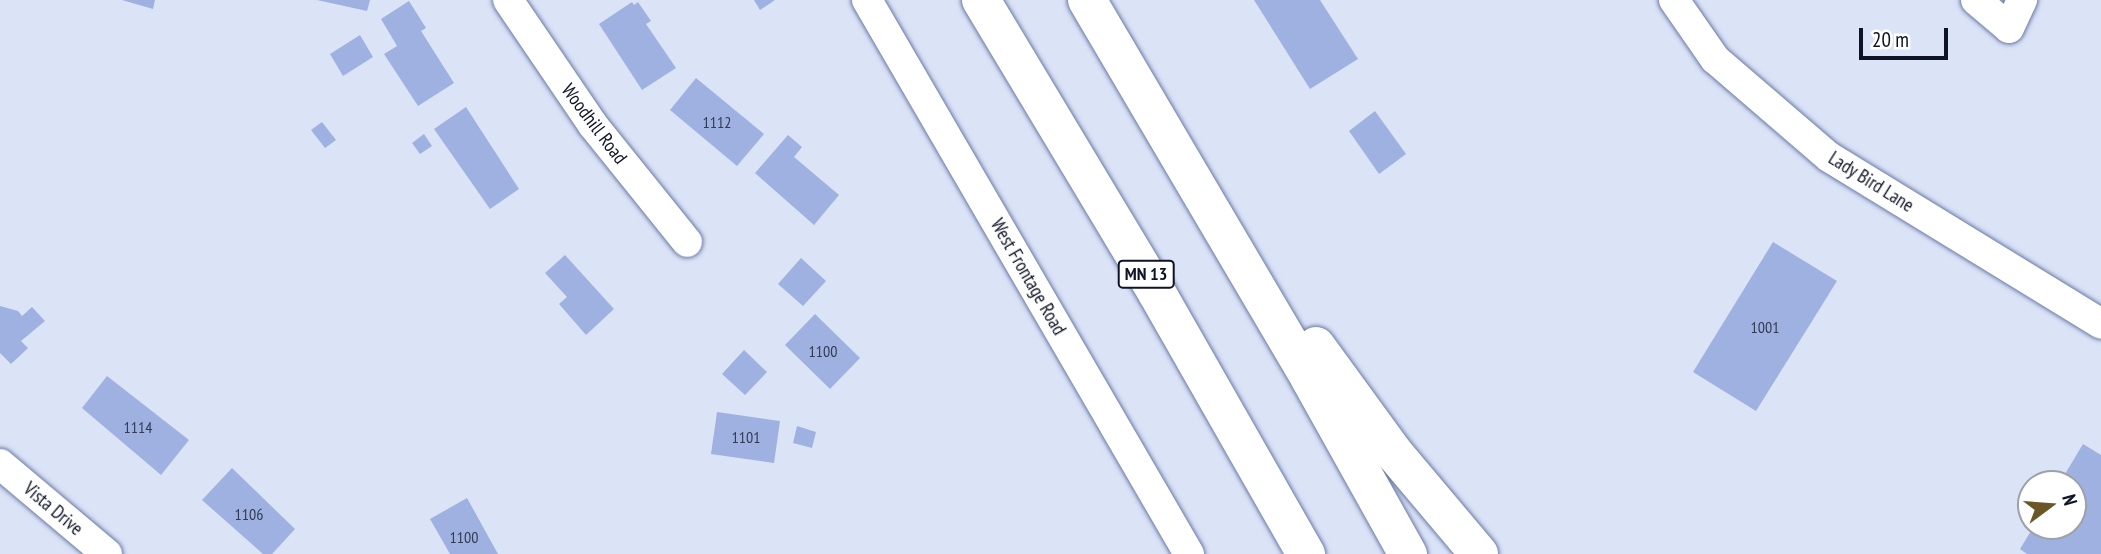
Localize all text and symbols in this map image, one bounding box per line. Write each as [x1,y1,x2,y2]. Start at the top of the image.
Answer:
scale bar [1863,14,1952,58]
text: 20 m [1872,26,1909,53]
street label: Woodhill Road [556,79,632,169]
house number: 1112 [703,112,731,132]
street label: Lady Bird Lane [1824,147,1918,217]
street label: West Frontage Road [985,215,1071,339]
road number: MN 13 [1116,260,1176,288]
house number: 1001 [1751,317,1779,337]
house number: 1100 [809,341,837,361]
house number: 1114 [124,417,152,437]
house number: 1101 [732,427,760,447]
north arrow [2017,470,2087,540]
street label: Vista Drive [19,478,87,540]
text: N [2057,492,2083,508]
house number: 1106 [235,504,263,524]
house number: 1100 [450,527,478,547]

